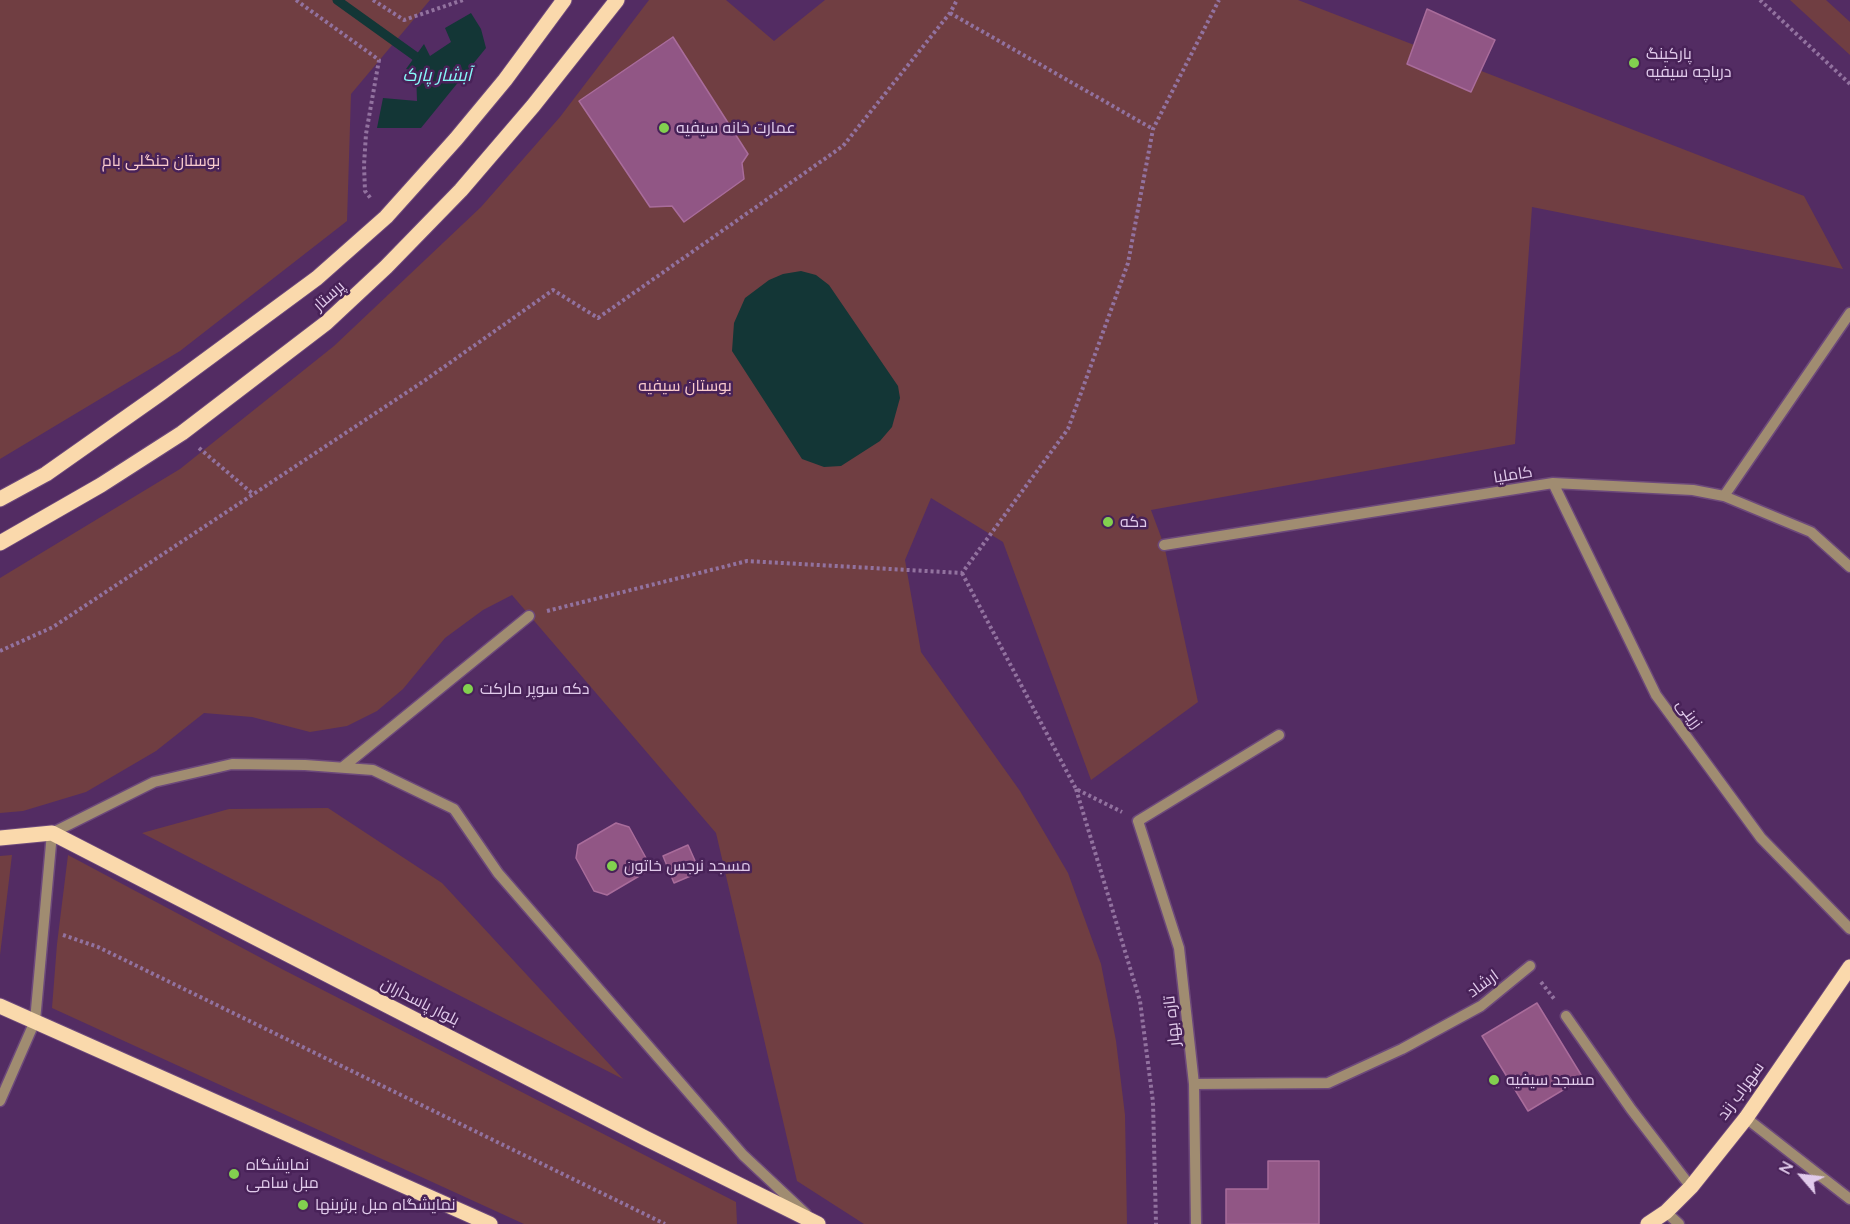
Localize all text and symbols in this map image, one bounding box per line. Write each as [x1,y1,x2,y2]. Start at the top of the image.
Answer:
place label: پارکینگ دریاچه سیفیه [1646,44,1732,82]
marker: پارکینگ دریاچه سیفیه [1627,56,1641,70]
water label: آبشار پارک [402,65,472,87]
place label: عمارت خانه سیفیه [676,118,796,138]
marker: عمارت خانه سیفیه [657,121,671,135]
park label: بوستان جنگلی بام [102,151,220,171]
street label: پرستار [309,277,349,315]
park label: بوستان سیفیه [638,376,732,396]
street label: کاملیا [1492,462,1534,488]
place label: دکه [1120,512,1147,532]
marker: دکه [1101,515,1115,529]
place label: دکه سوپر مارکت [480,679,590,699]
marker: دکه سوپر مارکت [461,682,475,696]
street label: زرینی [1672,696,1706,732]
place label: مسجد نرجس خاتون [624,856,751,876]
marker: مسجد نرجس خاتون [605,859,619,873]
street label: ارشاد [1464,966,1502,1002]
street label: بلوار پاسداران [378,974,462,1030]
street label: تازه بهار [1160,995,1184,1047]
street label: سهراب زند [1714,1058,1768,1124]
place label: مسجد سیفیه [1506,1070,1595,1090]
marker: مسجد سیفیه [1487,1073,1501,1087]
north arrow [1772,1146,1832,1206]
place label: نمایشگاه مبل سامی [246,1155,319,1193]
text: N [1775,1158,1798,1177]
marker: نمایشگاه مبل سامی [227,1167,241,1181]
place label: نمایشگاه مبل برترینها [315,1195,456,1215]
marker: نمایشگاه مبل برترینها [296,1198,310,1212]

